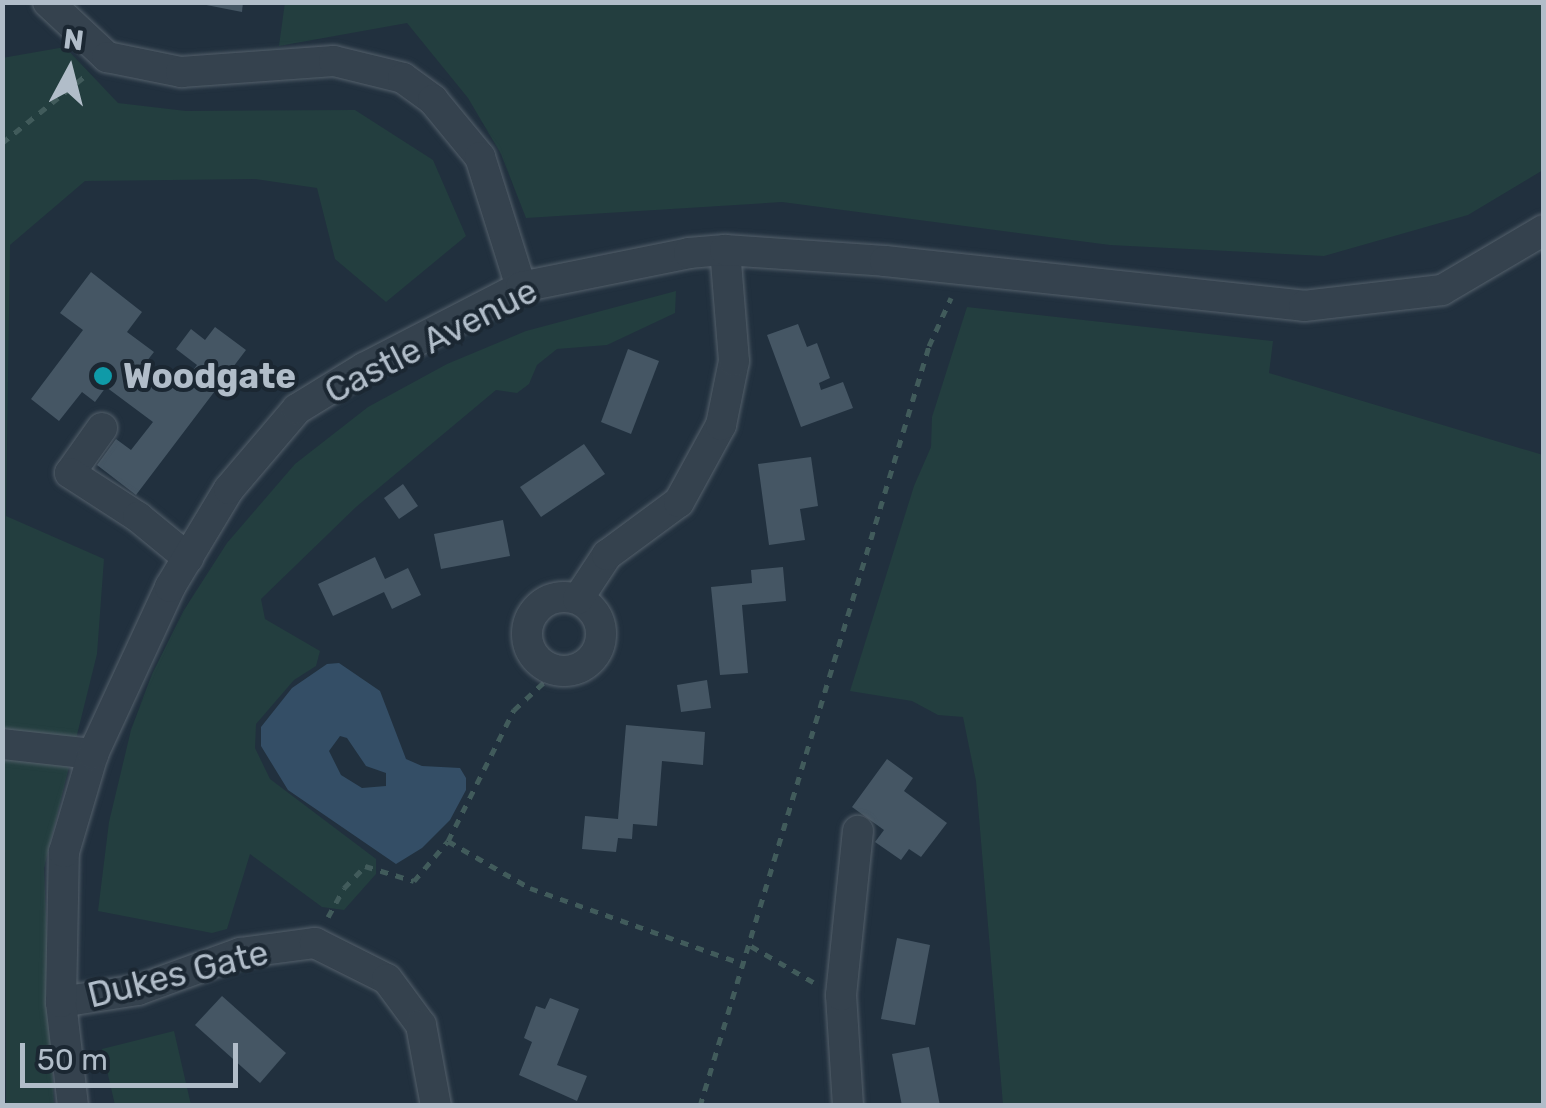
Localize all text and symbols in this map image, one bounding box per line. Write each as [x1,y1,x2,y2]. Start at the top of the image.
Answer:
north arrow [20,20,120,120]
text: N [62,22,86,57]
street label: Castle Avenue [317,269,545,413]
place label: Woodgate [123,355,296,397]
marker: Woodgate [92,365,114,387]
street label: Dukes Gate [83,931,273,1017]
scale bar [25,1023,242,1085]
text: 50 m [37,1042,108,1078]

